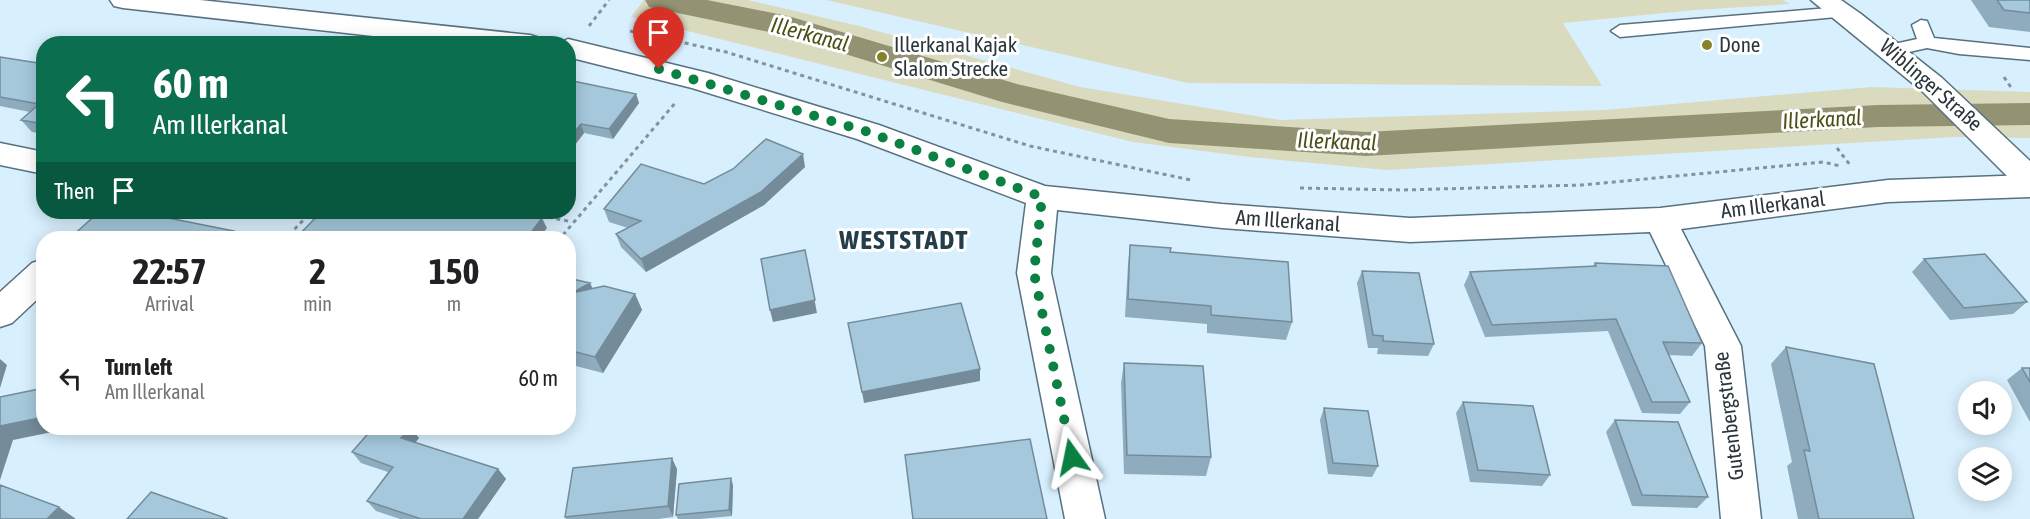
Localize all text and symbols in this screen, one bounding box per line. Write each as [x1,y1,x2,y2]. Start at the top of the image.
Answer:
pin [633,7,684,69]
water label: Illerkanal [768,11,852,57]
icon: arrive [642,16,675,49]
place label: Illerkanal Kajak Slalom Strecke [894,32,1017,80]
place label: Done [1719,32,1760,56]
street label: Wiblinger Straße [1876,33,1988,135]
marker: Done [1700,38,1714,52]
marker: Illerkanal Kajak Slalom Strecke [875,50,889,64]
text: 60 m [153,59,228,107]
icon: left [54,60,132,138]
water label: Illerkanal [1782,104,1862,134]
text: Am Illerkanal [153,109,288,140]
water label: Illerkanal [1297,127,1377,155]
icon: arrive [107,174,140,207]
text: Then [54,178,95,204]
street label: Am Illerkanal [1719,186,1827,222]
street label: Am Illerkanal [1235,204,1342,236]
district label: WESTSTADT [838,224,969,255]
text: 22:57 [133,250,207,292]
text: 2 [309,250,326,292]
text: 150 [429,250,479,292]
text: Arrival [145,292,194,315]
text: min [303,292,332,315]
text: m [447,292,461,315]
street label: Gutenbergstraße [1708,350,1748,482]
text: Turn left [105,354,172,380]
icon: left [54,362,87,395]
text: 60 m [518,365,558,391]
text: Am Illerkanal [105,380,205,403]
map controls [1958,381,2012,501]
button: sound [1958,381,2012,435]
position arrow [1040,425,1104,489]
button: layers [1958,447,2012,501]

